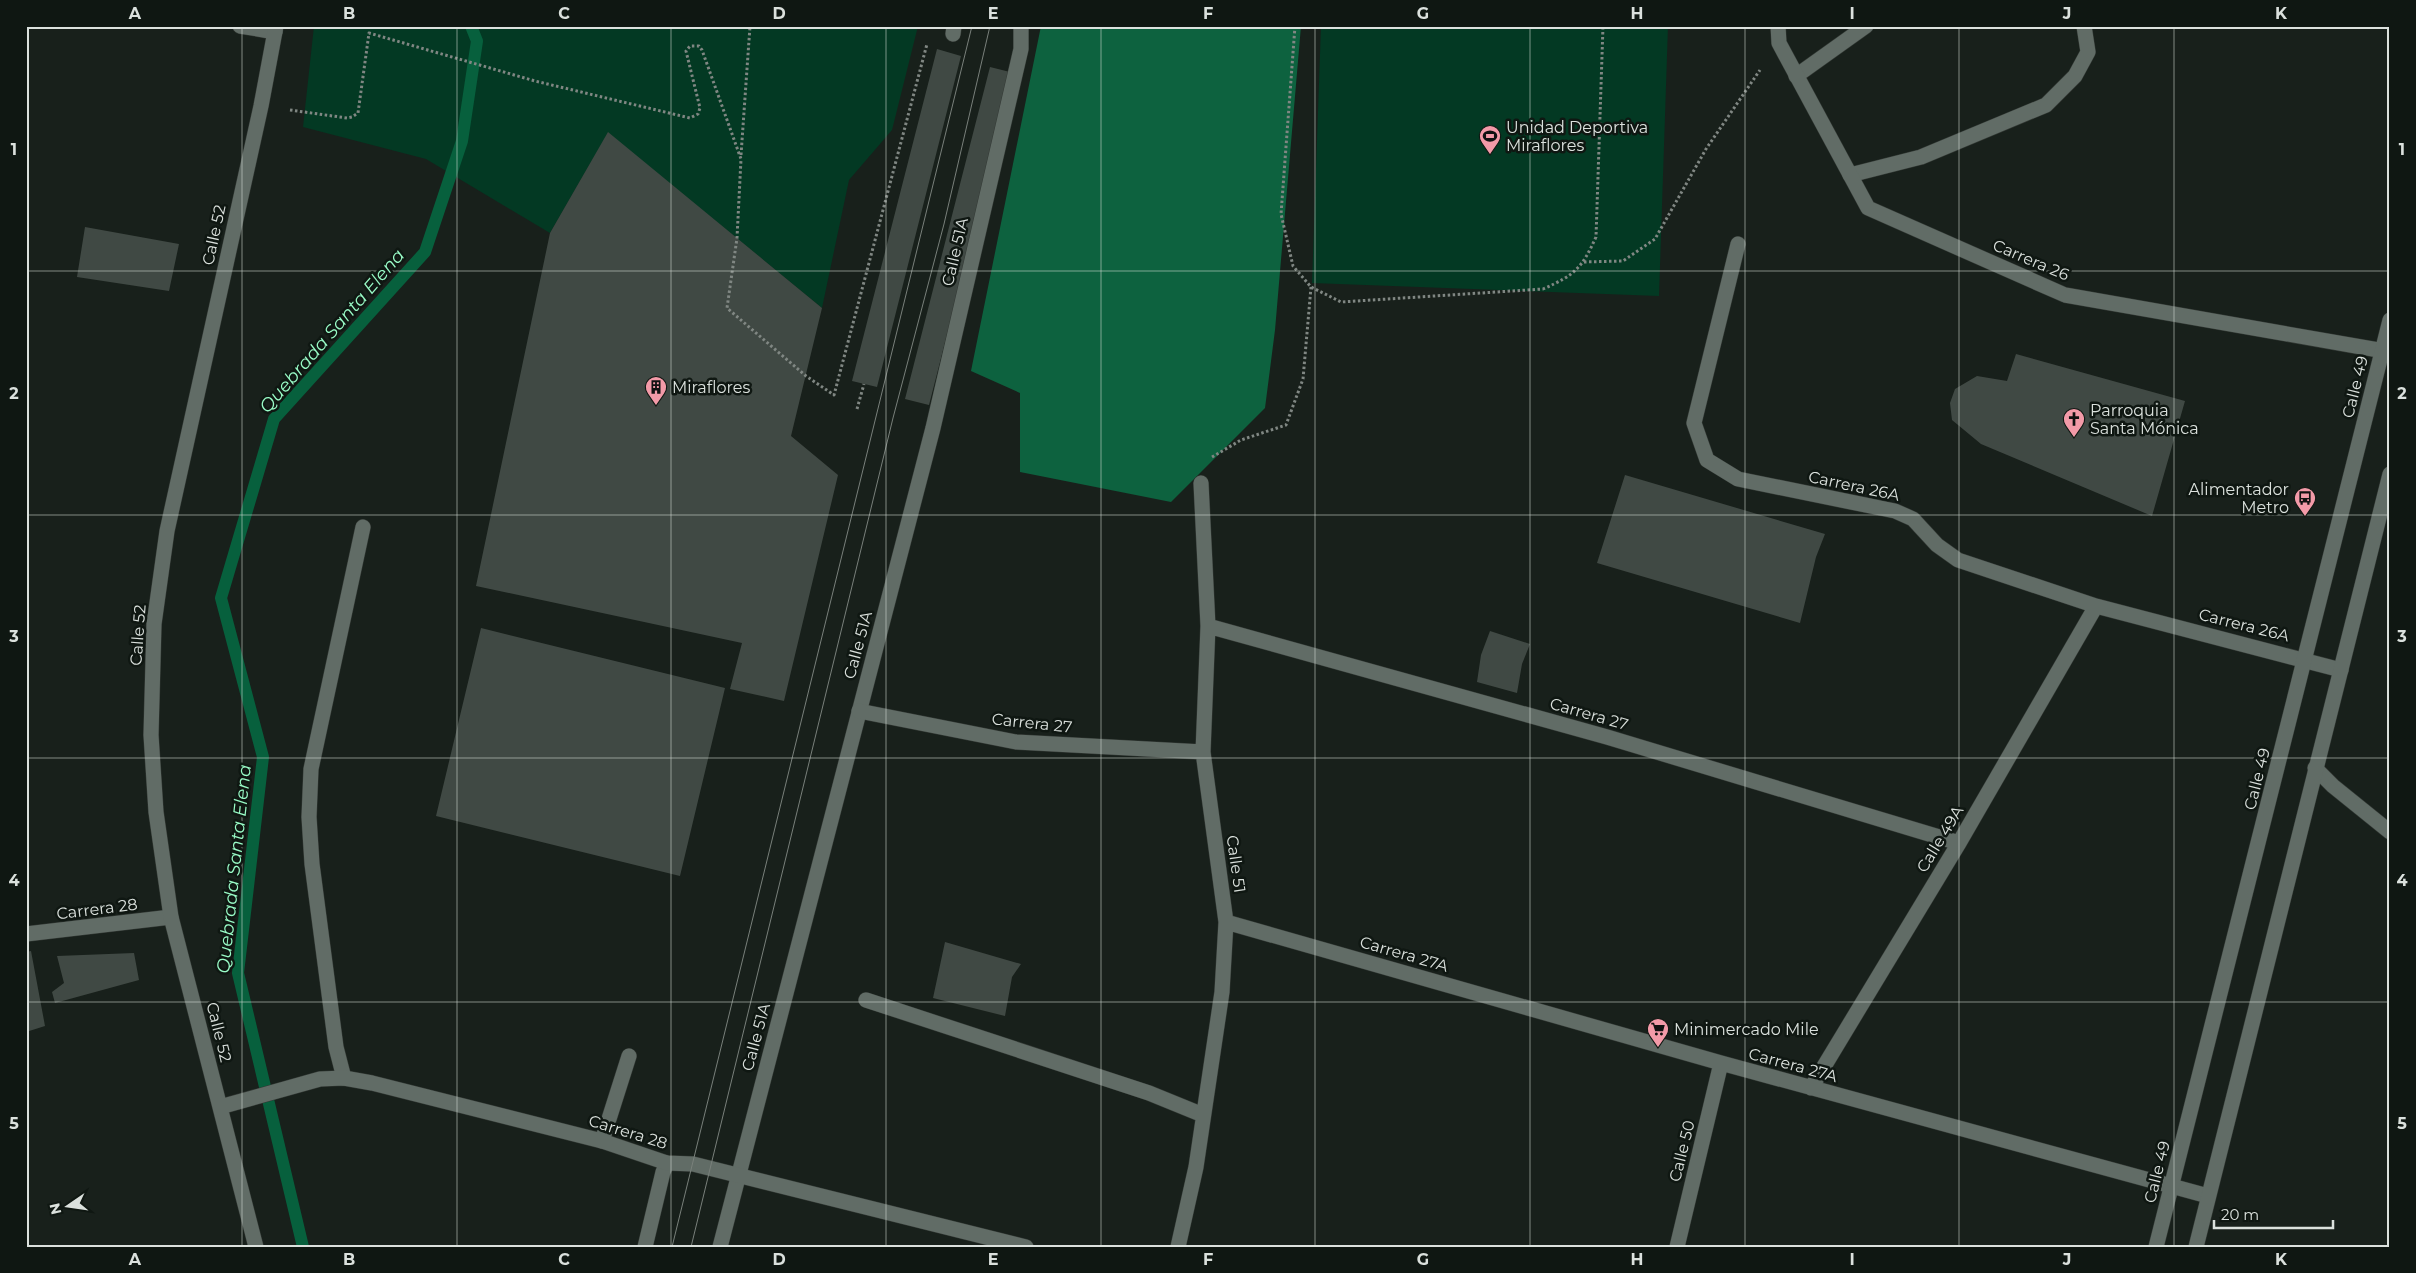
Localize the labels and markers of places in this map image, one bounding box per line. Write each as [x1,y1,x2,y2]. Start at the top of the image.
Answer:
place label: Unidad Deportiva Miraflores [1506,118,1648,155]
sports icon: Unidad Deportiva Miraflores [1478,124,1502,155]
building icon: Miraflores [644,375,668,406]
place label: Miraflores [672,378,750,397]
place label: Parroquia Santa Mónica [2090,401,2199,438]
church icon: Parroquia Santa Mónica [2062,407,2086,438]
place label: Alimentador Metro [2189,480,2289,517]
bus stop icon: Alimentador Metro [2293,486,2317,517]
supermarket icon: Minimercado Mile [1646,1017,1670,1048]
place label: Minimercado Mile [1674,1020,1819,1039]

